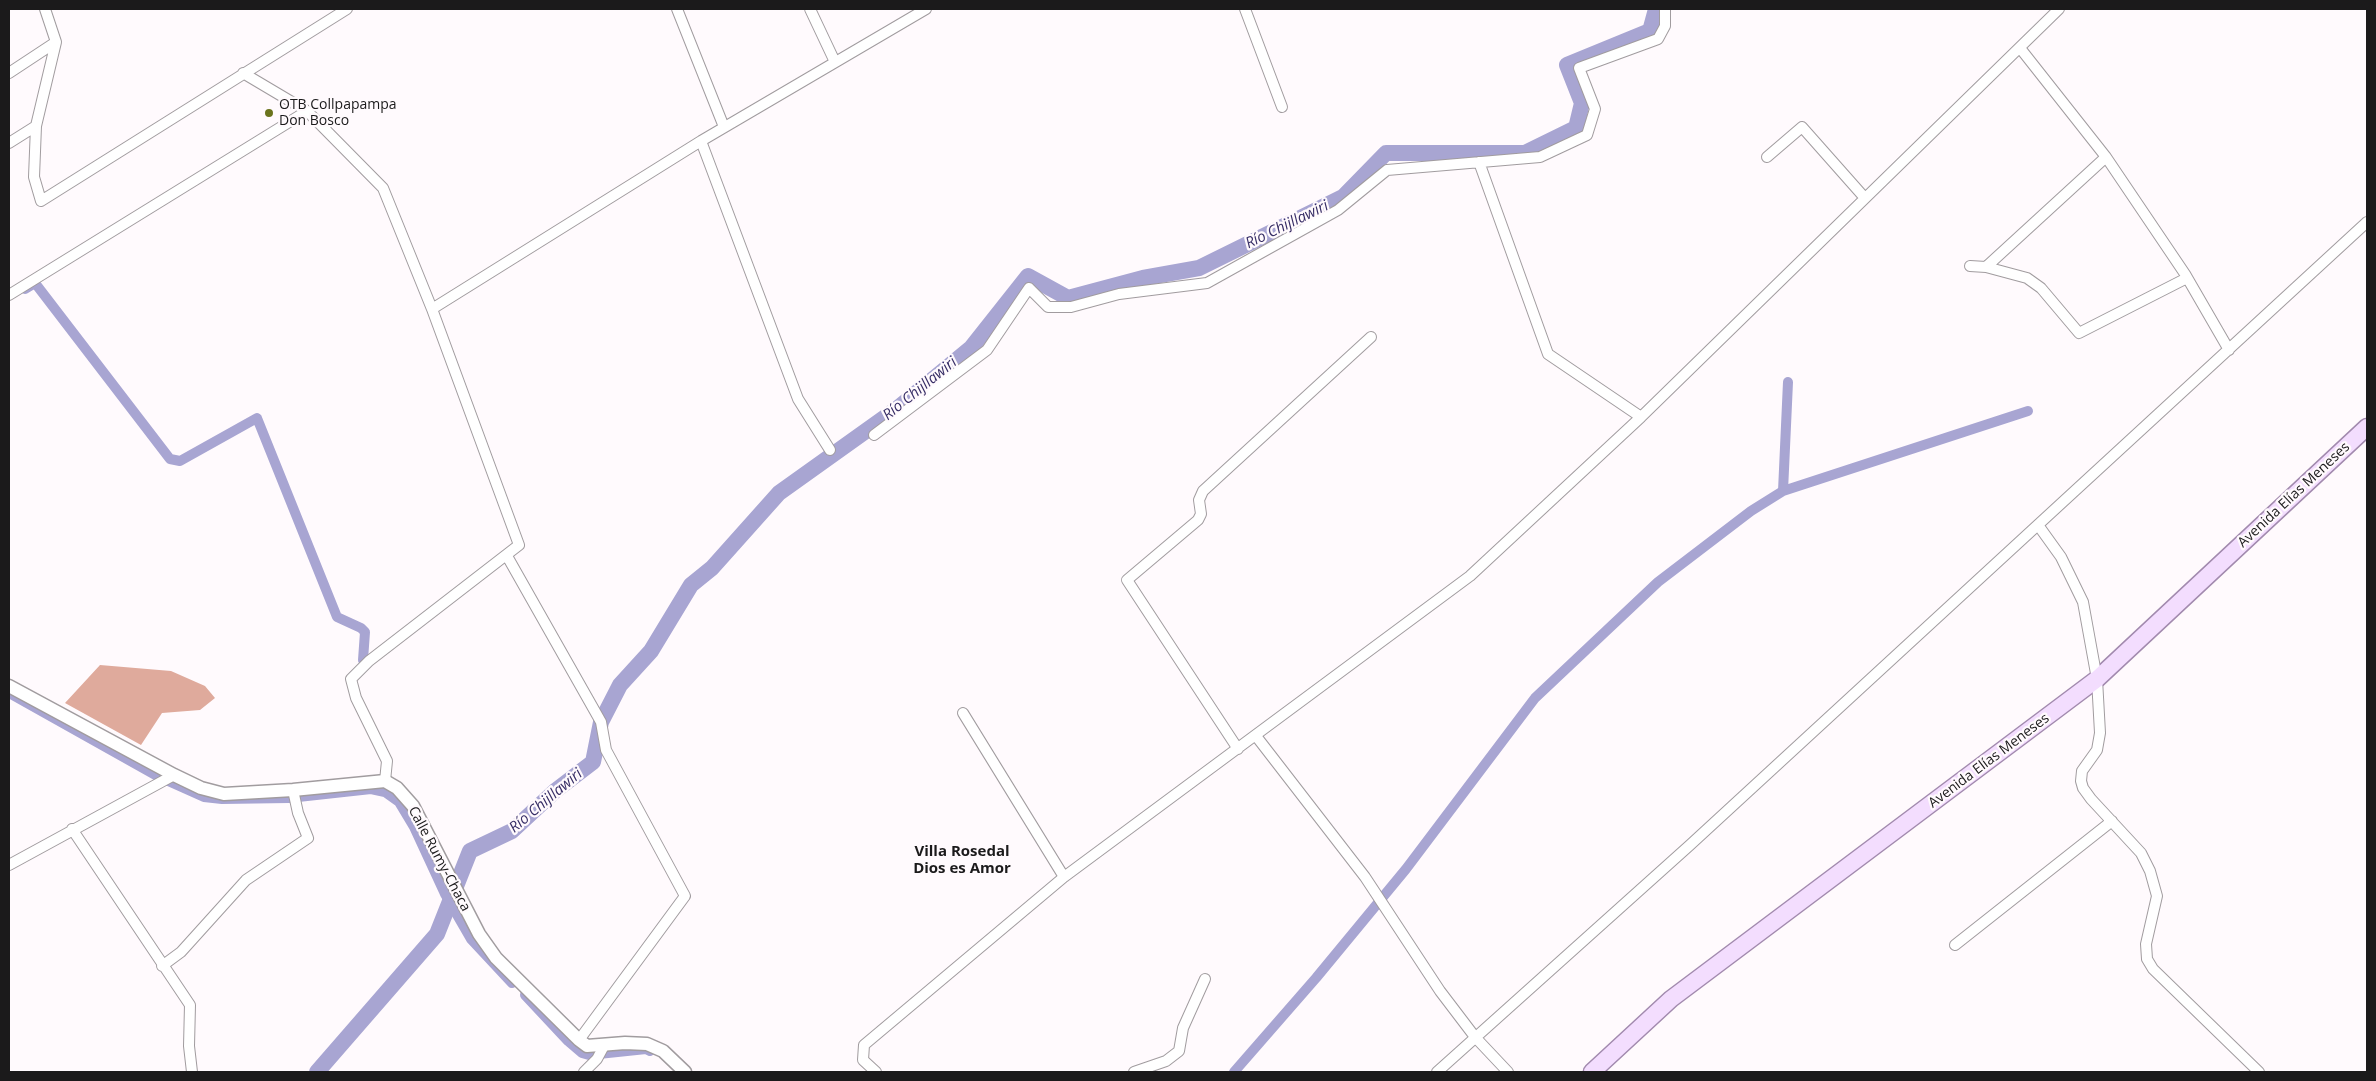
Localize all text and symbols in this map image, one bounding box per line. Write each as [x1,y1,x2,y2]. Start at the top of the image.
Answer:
place label: OTB Collpapampa Don Bosco [279,97,397,130]
marker: OTB Collpapampa Don Bosco [263,107,275,119]
water label: Río Chijllawiri [1243,197,1331,253]
water label: Río Chijllawiri [879,354,961,424]
street label: Avenida Elías Meneses [2235,439,2353,551]
street label: Avenida Elías Meneses [1925,710,2053,812]
water label: Río Chijllawiri [506,765,586,837]
street label: Calle Rumy-Chaca [404,804,474,914]
district label: Villa Rosedal Dios es Amor [913,843,1011,878]

